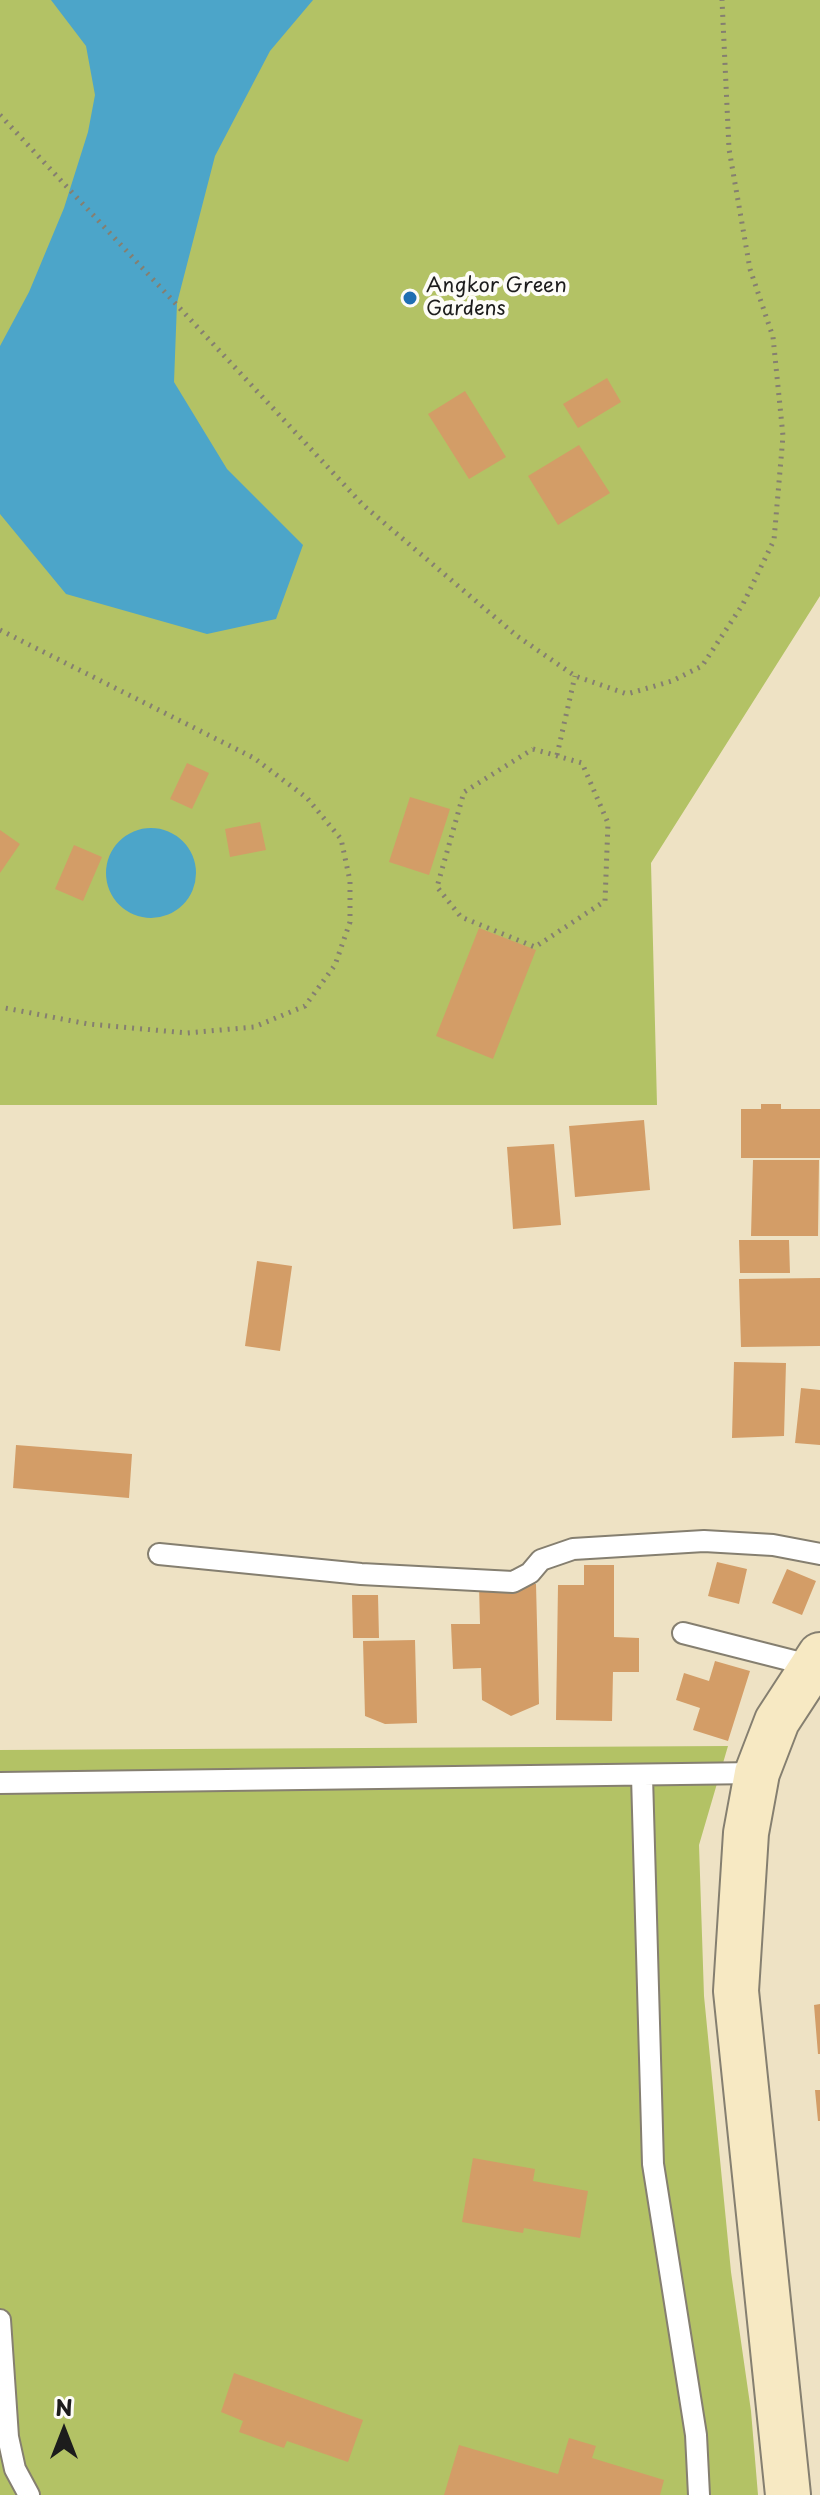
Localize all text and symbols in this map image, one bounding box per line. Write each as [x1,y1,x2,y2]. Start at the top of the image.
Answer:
place label: Angkor Green Gardens [426,274,567,321]
marker: Angkor Green Gardens [401,289,419,307]
text: N [55,2390,73,2423]
north arrow [24,2391,104,2471]

